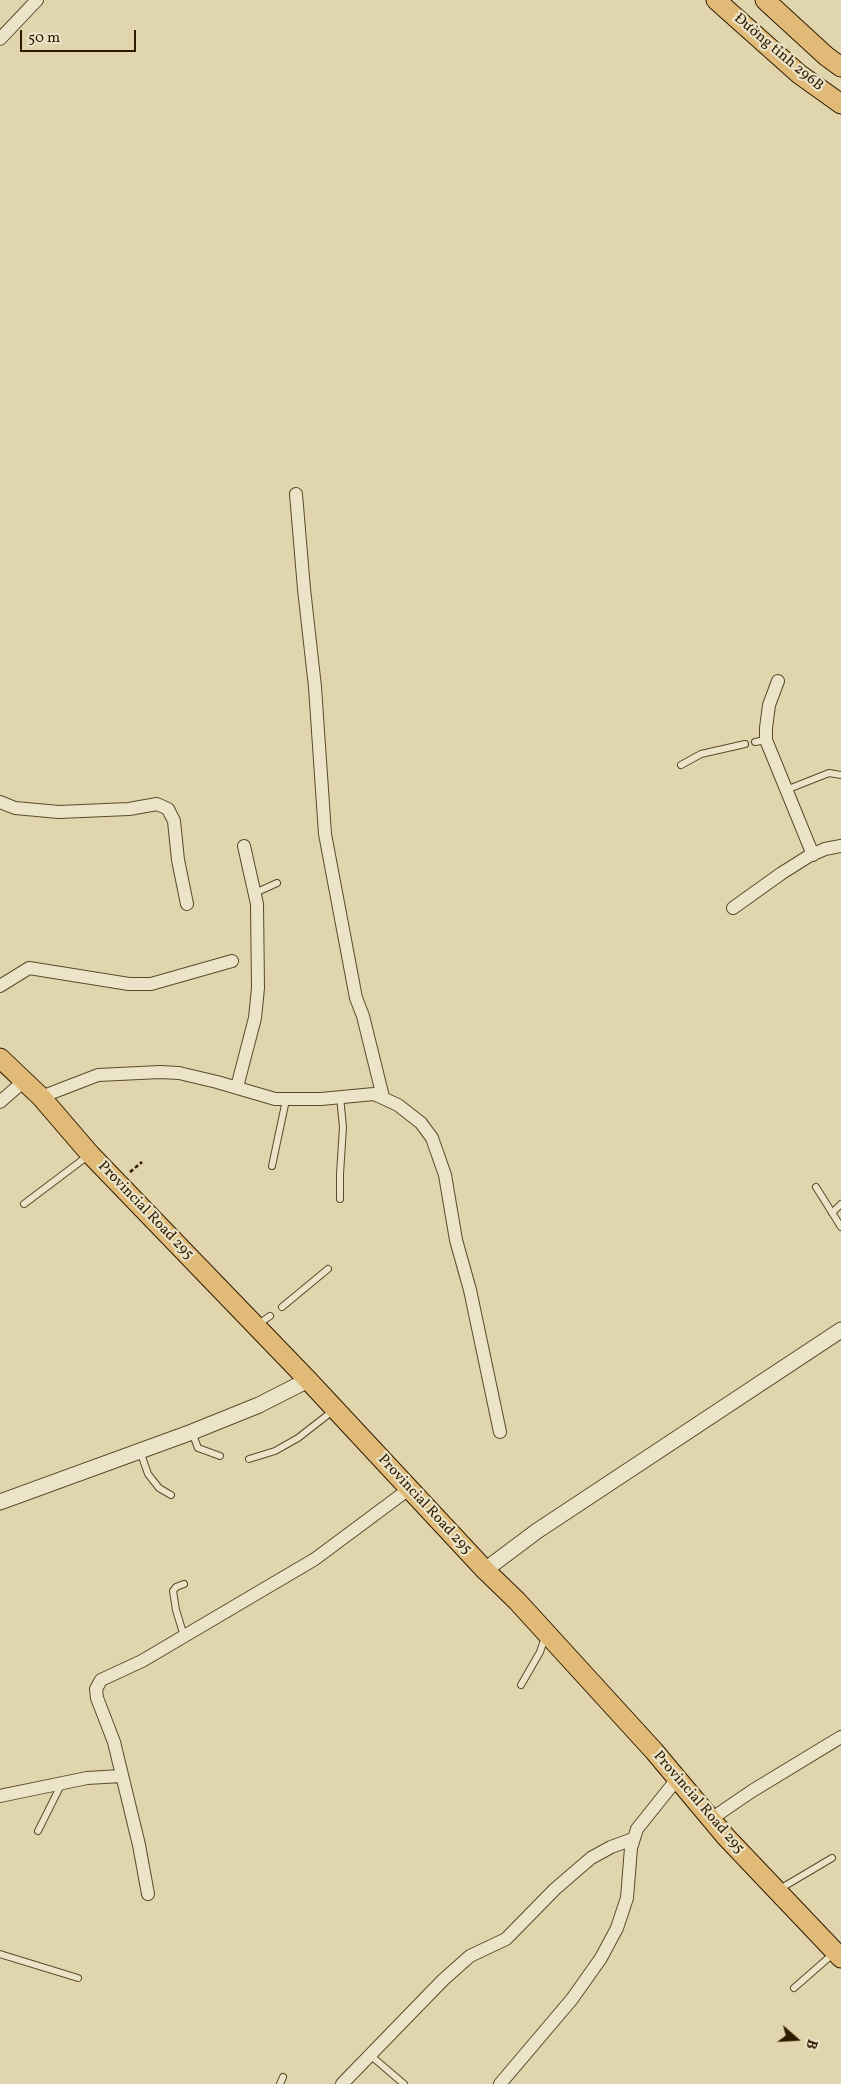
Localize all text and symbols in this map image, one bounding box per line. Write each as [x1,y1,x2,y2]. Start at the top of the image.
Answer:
street label: Đường tỉnh 296B [729,10,827,96]
scale bar [22,20,139,52]
text: 50 m [28,28,60,49]
street label: Provincial Road 295 [93,1158,197,1264]
street label: Provincial Road 295 [373,1451,475,1559]
street label: Provincial Road 295 [649,1748,747,1858]
north arrow [771,2014,821,2064]
text: B [800,2037,821,2052]

